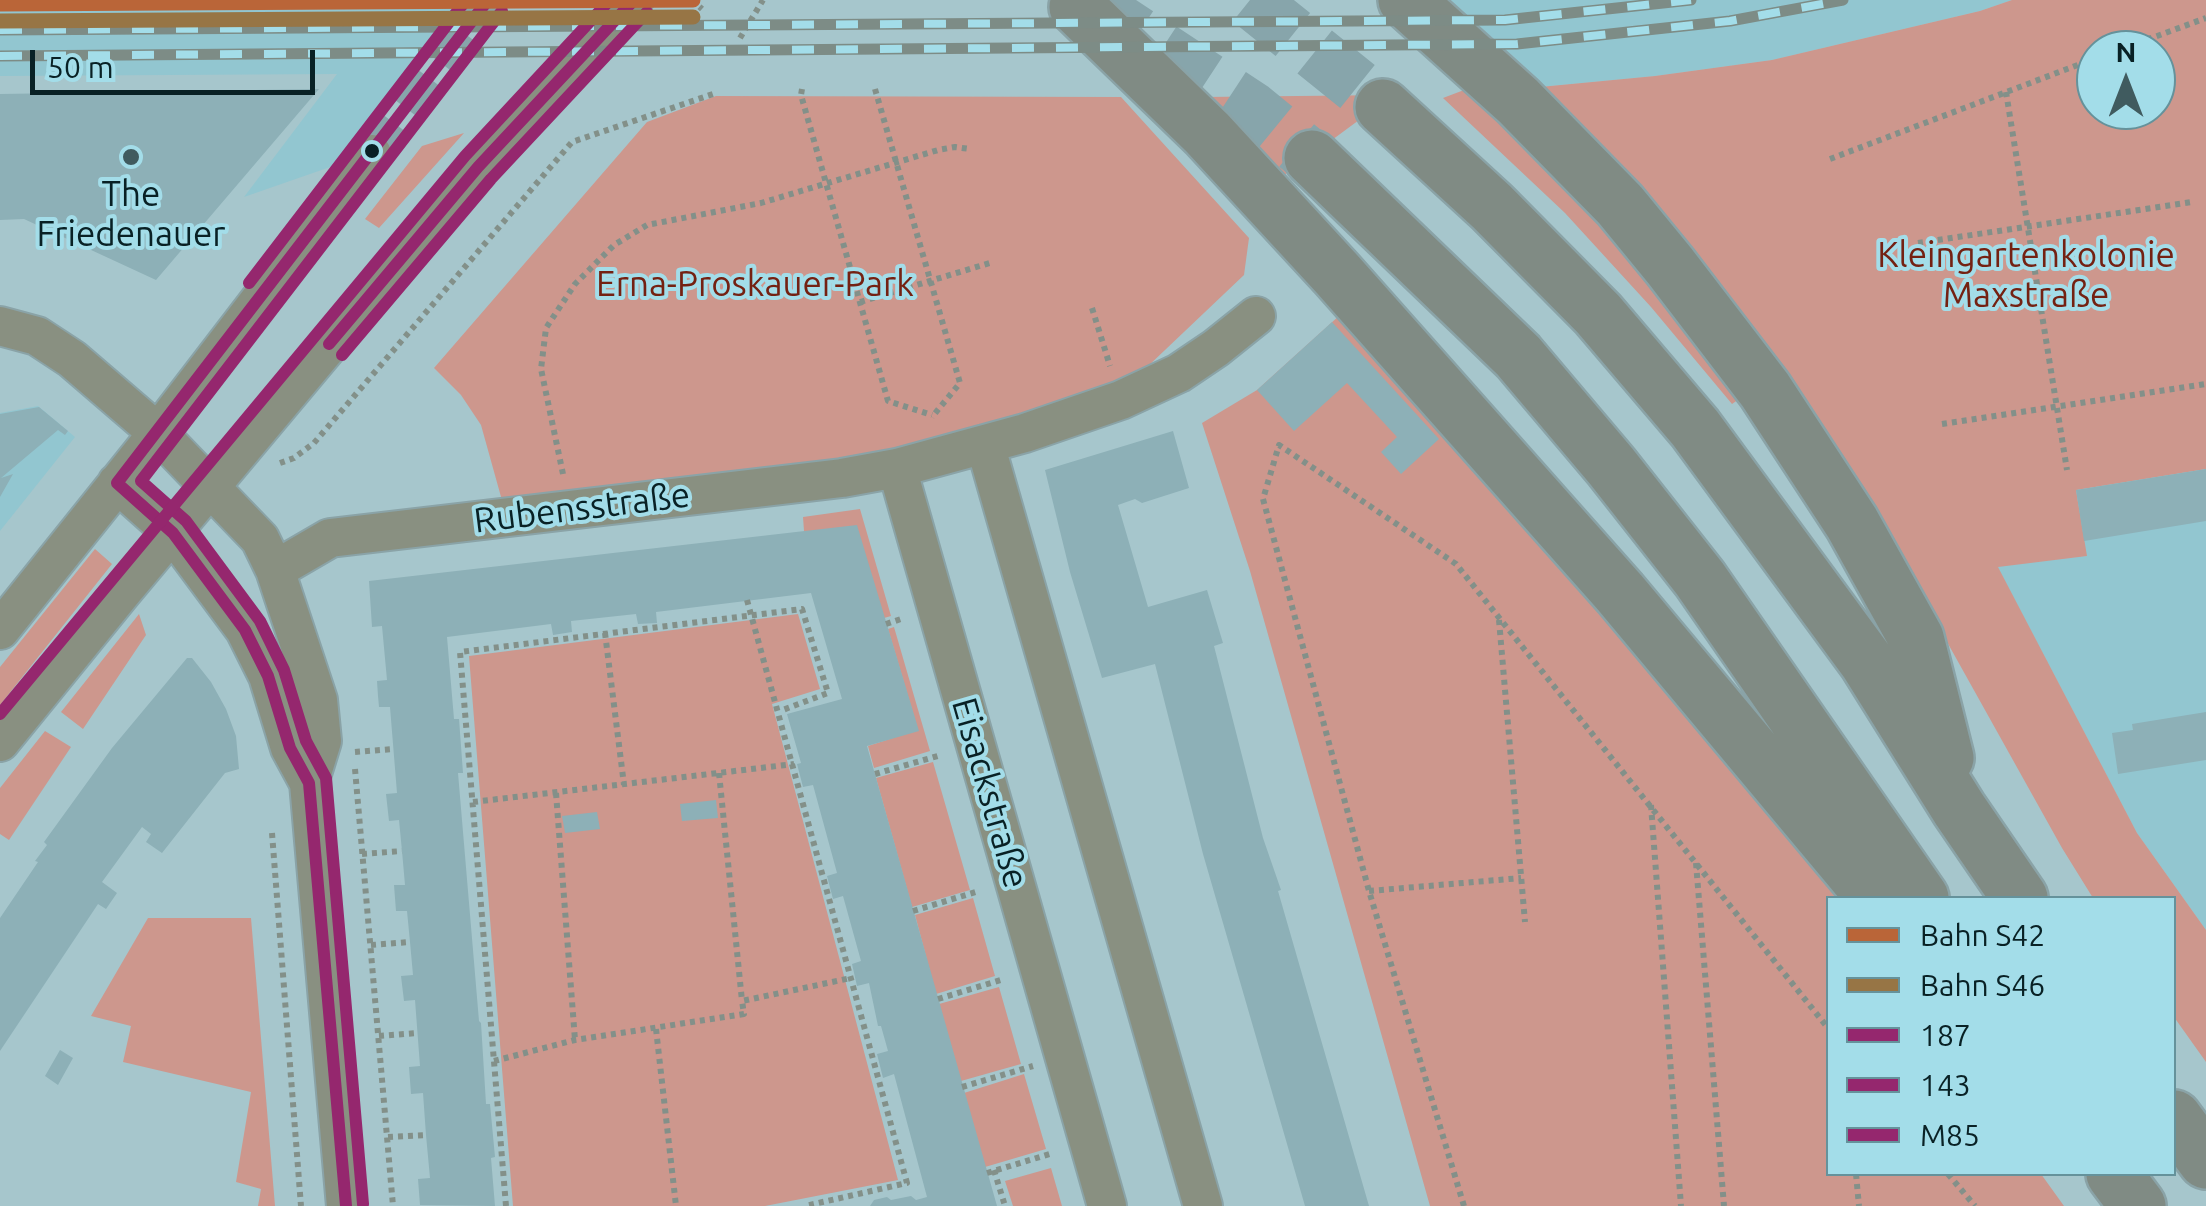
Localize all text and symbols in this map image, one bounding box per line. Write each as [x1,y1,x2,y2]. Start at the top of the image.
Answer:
scale bar [35,30,320,92]
north arrow [2076,30,2176,130]
text: N [2116,36,2136,67]
text: 50 m [47,50,114,84]
unlabelled marker [362,141,382,161]
marker: The Friedenauer [120,146,142,168]
place label: The Friedenauer [36,173,226,255]
park label: Kleingartenkolonie Maxstraße [1877,234,2175,316]
park label: Erna-Proskauer-Park [596,263,914,305]
street label: Rubensstraße [472,474,692,542]
street label: Eisackstraße [943,693,1037,893]
legend [1826,896,2176,1176]
text: Bahn S42 [1920,918,2045,952]
text: Bahn S46 [1920,968,2045,1002]
text: 187 [1920,1018,1971,1052]
text: 143 [1920,1068,1971,1102]
text: M85 [1920,1118,1980,1152]

